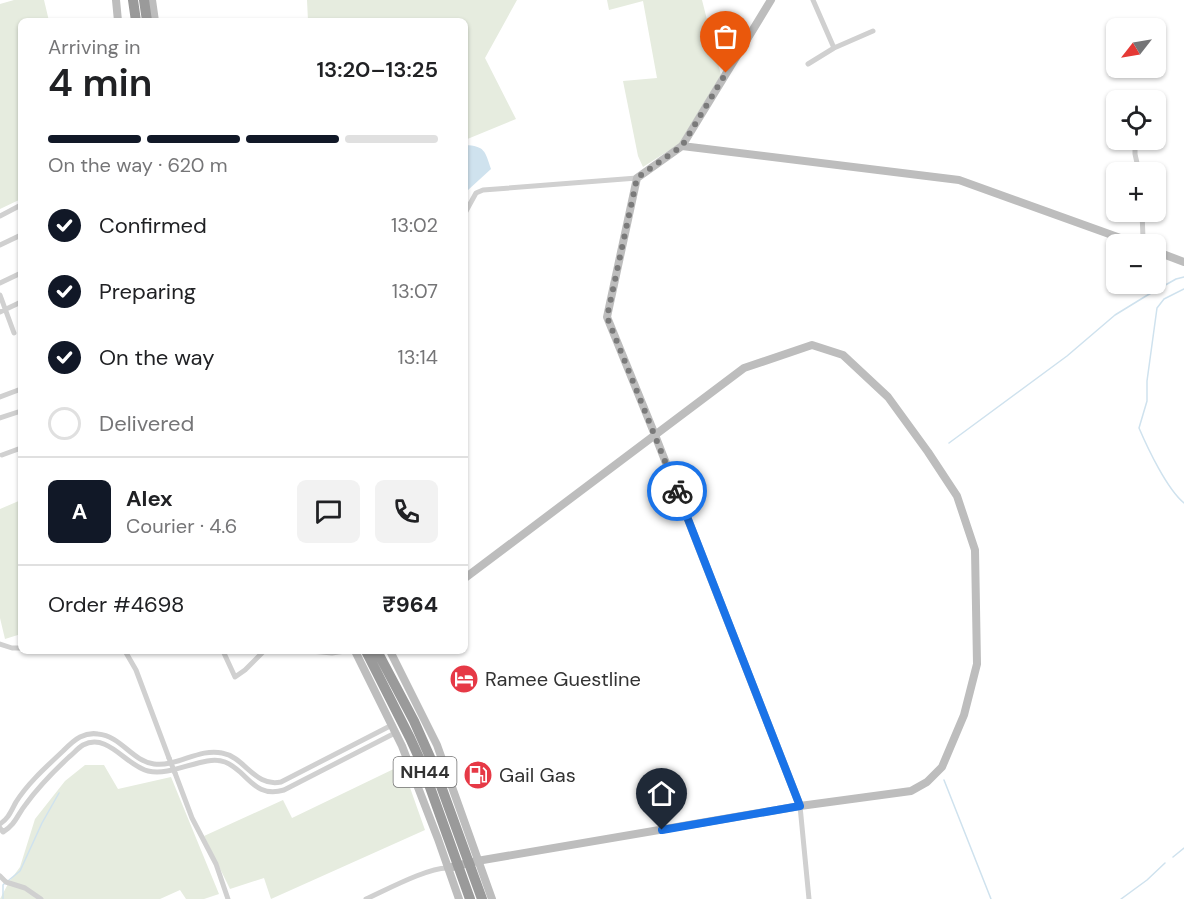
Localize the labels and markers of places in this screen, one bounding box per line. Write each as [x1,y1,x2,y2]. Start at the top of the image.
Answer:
pin [700,11,751,73]
hotel icon: Ramee Guestline [448,663,480,695]
place label: Ramee Guestline [485,666,641,692]
fuel station icon: Gail Gas [462,759,494,791]
place label: Gail Gas [499,762,576,788]
pin [636,768,687,830]

